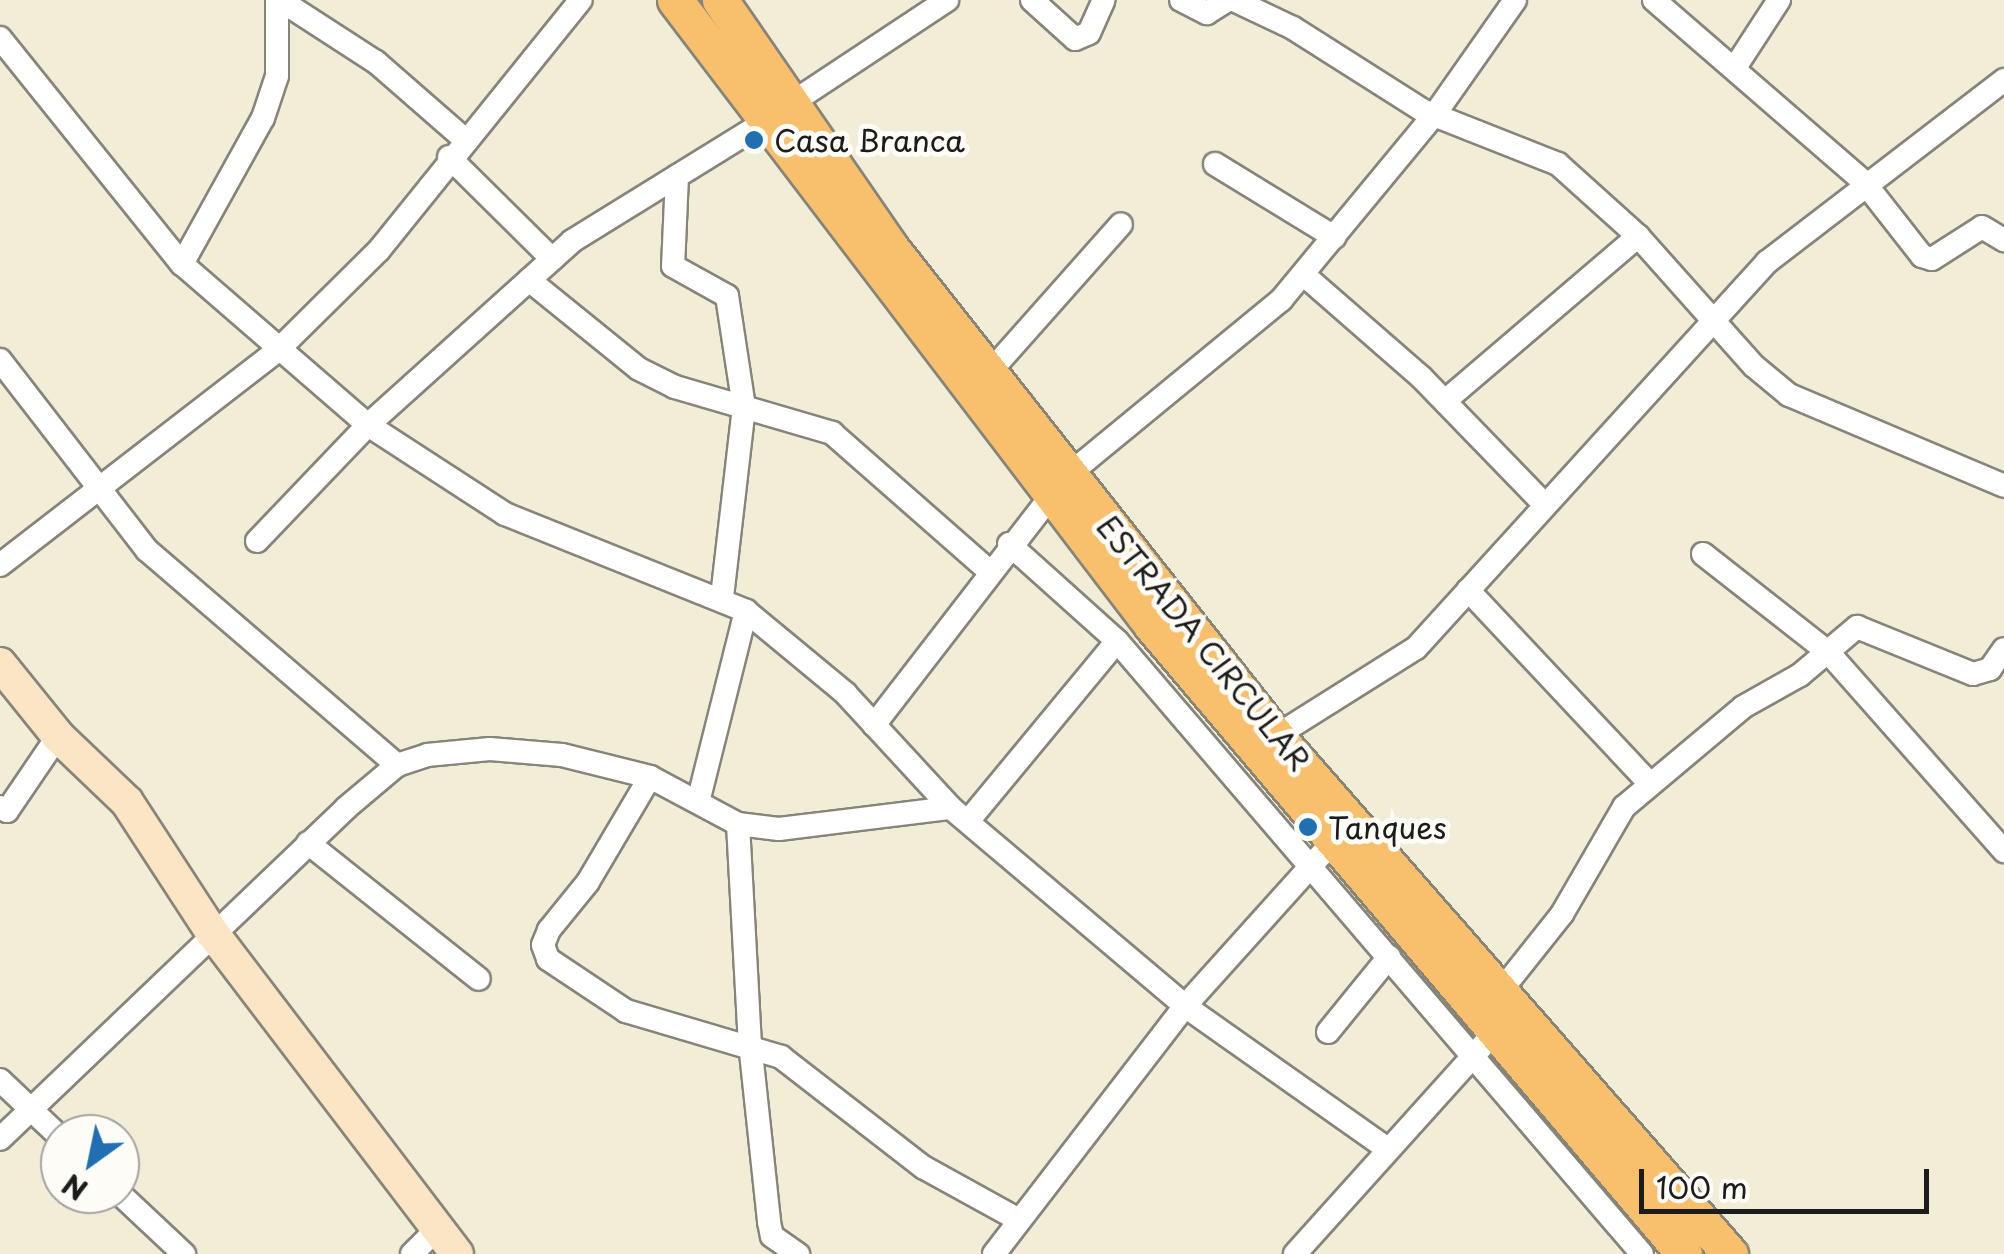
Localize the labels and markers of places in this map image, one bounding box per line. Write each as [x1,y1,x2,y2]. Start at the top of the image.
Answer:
place label: Casa Branca [774,122,962,158]
marker: Casa Branca [743,129,765,151]
place label: Tanques [1328,809,1447,845]
marker: Tanques [1297,816,1319,838]

